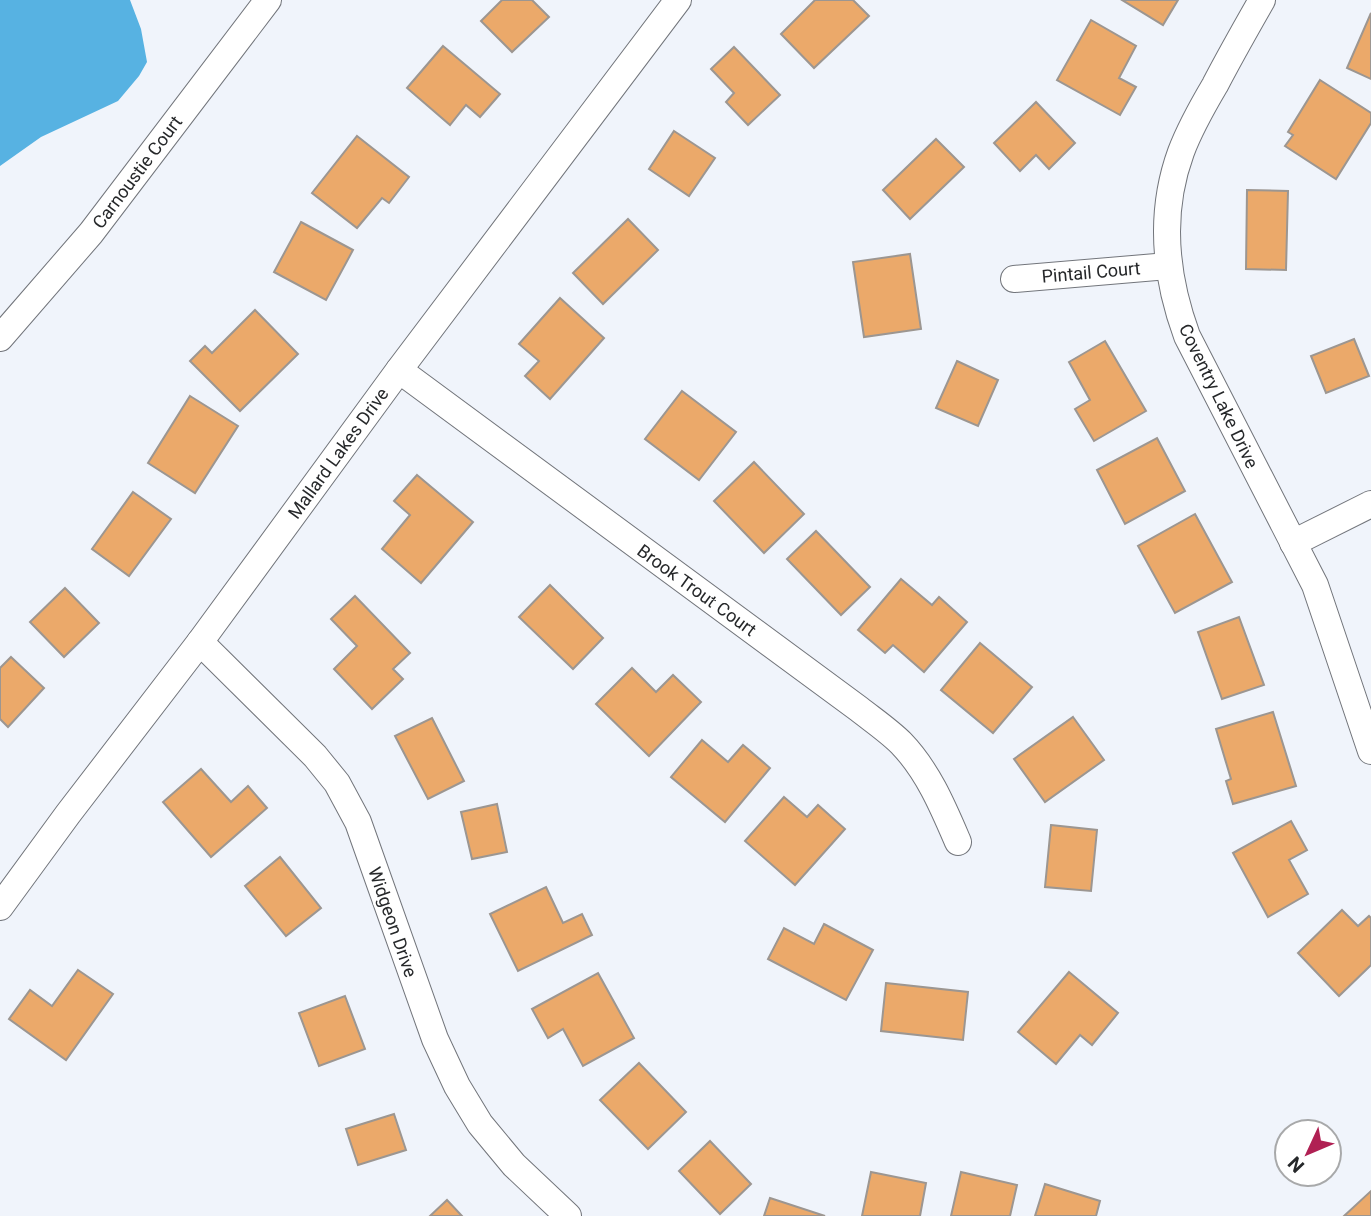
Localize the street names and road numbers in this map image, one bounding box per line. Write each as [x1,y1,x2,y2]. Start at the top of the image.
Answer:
street label: Carnoustie Court [88,111,186,232]
street label: Pintail Court [1041,257,1141,287]
street label: Coventry Lake Drive [1175,320,1263,472]
street label: Mallard Lakes Drive [283,383,393,523]
street label: Brook Trout Court [633,540,761,640]
street label: Widgeon Drive [364,864,422,980]

